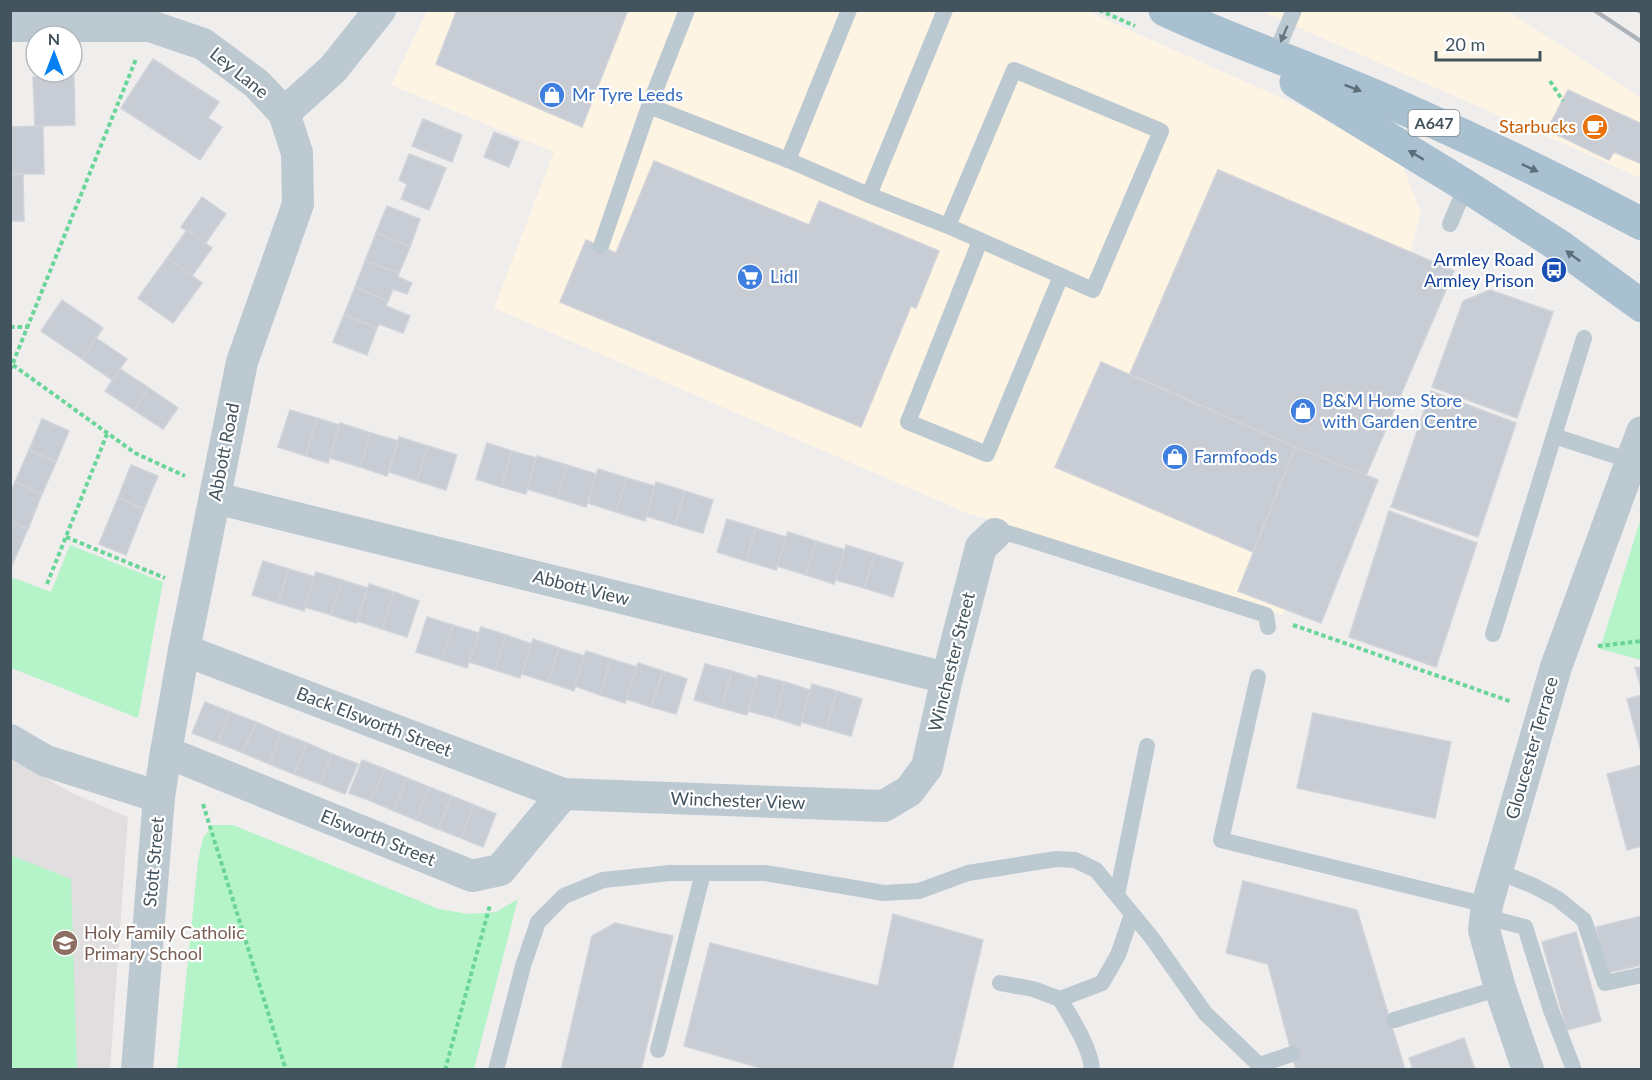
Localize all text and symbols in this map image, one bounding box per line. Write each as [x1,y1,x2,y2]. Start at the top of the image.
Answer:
north arrow [24,24,84,84]
scale bar [1436,24,1540,62]
one-way arrow [1279,25,1289,43]
text: N [48,29,60,48]
text: 20 m [1445,33,1485,55]
street label: Ley Lane [206,42,273,102]
shop icon: Mr Tyre Leeds [537,80,567,110]
place label: Mr Tyre Leeds [572,83,683,105]
one-way arrow [1344,83,1362,93]
road number: A647 [1408,110,1460,136]
cafe icon: Starbucks [1580,112,1610,142]
place label: Starbucks [1499,115,1576,137]
one-way arrow [1408,150,1424,161]
one-way arrow [1522,164,1539,173]
place label: Armley Road Armley Prison [1424,248,1534,291]
one-way arrow [1565,250,1581,262]
bus stop icon: Armley Road Armley Prison [1539,255,1569,285]
supermarket icon: Lidl [735,262,765,292]
place label: Lidl [770,265,798,287]
place label: B&M Home Store with Garden Centre [1322,389,1477,432]
shop icon: B&M Home Store with Garden Centre [1288,396,1318,426]
street label: Abbott Road [203,401,243,503]
shop icon: Farmfoods [1160,442,1190,472]
place label: Farmfoods [1194,445,1278,467]
street label: Abbott View [531,564,632,610]
street label: Winchester Street [923,589,979,734]
street label: Gloucester Terrace [1500,674,1562,822]
street label: Back Elsworth Street [294,681,456,761]
street label: Winchester View [670,787,806,813]
street label: Elsworth Street [318,804,439,870]
street label: Stott Street [138,816,168,908]
place label: Holy Family Catholic Primary School [84,921,245,964]
school or university icon: Holy Family Catholic Primary School [50,928,80,958]

